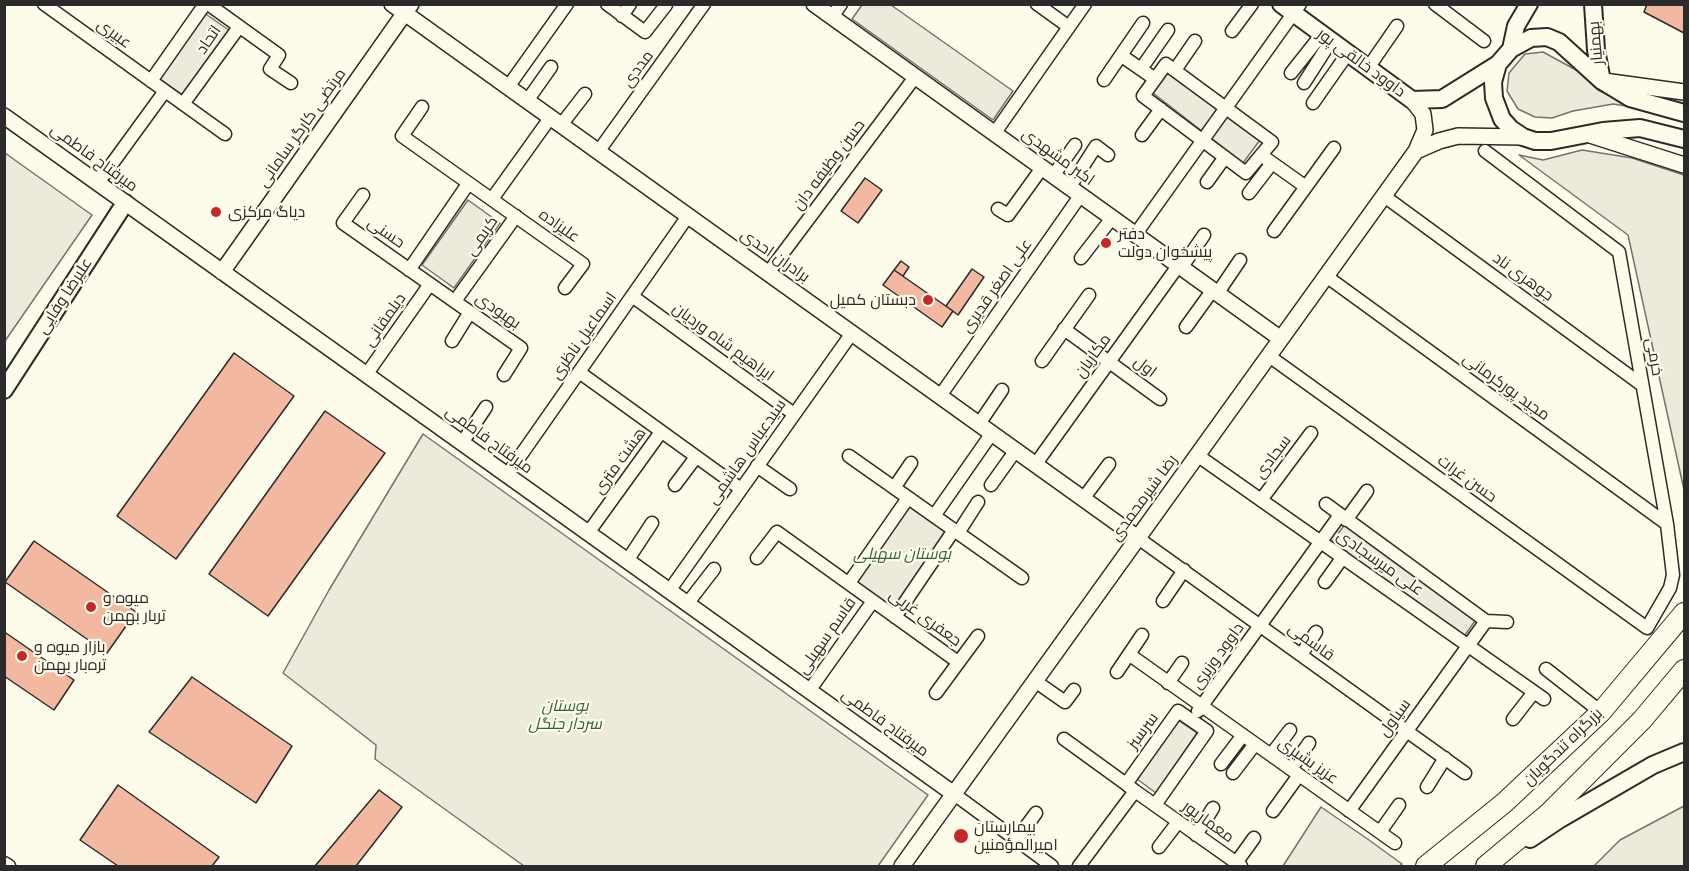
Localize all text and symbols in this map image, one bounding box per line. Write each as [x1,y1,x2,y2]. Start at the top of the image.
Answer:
street label: عبیری [93,15,135,53]
street label: بهمنیار [1585,20,1607,66]
street label: اتحاد [192,22,226,58]
street label: داوود خالقی پور [1313,24,1409,102]
street label: مددی [618,47,658,91]
street label: مرتضی کارگر سامانی [254,65,350,191]
street label: حسن وظیفه دان [789,116,869,214]
street label: میرفتاح فاطمی [47,120,141,196]
street label: اکبر مشهدی [1018,124,1098,190]
place label: دیاگ مرکزی [228,202,305,222]
marker: دیاگ مرکزی [209,205,223,219]
street label: علیزاده [535,205,583,247]
street label: کریمی [462,212,502,260]
street label: حسنی [364,213,408,253]
place label: دفتر پیشخوان دولت [1118,224,1212,262]
street label: برادران احدی [737,225,813,287]
street label: علی اصغر قدیری [958,235,1036,337]
marker: دفتر پیشخوان دولت [1099,236,1113,250]
street label: جوهری ناد [1489,249,1557,305]
street label: علیرضا وفایی [33,254,97,338]
street label: دیلمقانی [360,289,410,351]
street label: بهبودی [472,289,524,333]
street label: اسماعیل ناظری [547,289,621,383]
place label: دبستان کمیل [830,290,916,310]
marker: دبستان کمیل [921,293,935,307]
street label: ابراهیم شاه وردیان [668,299,778,385]
street label: مکاریان [1071,330,1115,382]
street label: خرمی [1641,337,1667,377]
street label: مجید پورکرمانی [1459,349,1553,425]
street label: اول [1130,352,1160,382]
street label: سیدعباس هاشمی [704,396,790,508]
street label: میرفتاح فاطمی [442,402,536,478]
street label: هشت متری [589,424,651,498]
street label: سجادی [1250,431,1296,483]
street label: رضا شیرمحمدی [1106,451,1182,545]
street label: حسن غرات [1434,451,1500,507]
street label: علی میرسجادی [1333,526,1427,600]
park label: بوستان سهیلی [853,544,951,564]
street label: جعفری غربی [885,585,965,651]
place label: میوه و تربار بهمن [103,588,166,626]
street label: قاسم سهیلی [793,594,861,678]
marker: میوه و تربار بهمن [84,600,98,614]
street label: داوود وزیری [1188,619,1248,693]
street label: قاسمی [1284,619,1338,665]
place label: بازار میوه و تره‌بار بهمن [34,637,106,675]
marker: بازار میوه و تره‌بار بهمن [15,649,29,663]
street label: میرفتاح فاطمی [838,685,932,761]
street label: سیاول [1375,695,1415,741]
park label: بوستان سردار جنگل [528,696,602,734]
street label: بزرگراه تندگویان [1519,704,1607,790]
street label: سرسبز [1123,709,1163,753]
street label: عزیز بشیری [1274,733,1342,789]
street label: معمارپور [1178,797,1238,847]
place label: بیمارستان امیرالمؤمنین [974,817,1058,855]
marker: بیمارستان امیرالمؤمنین [952,827,970,845]

